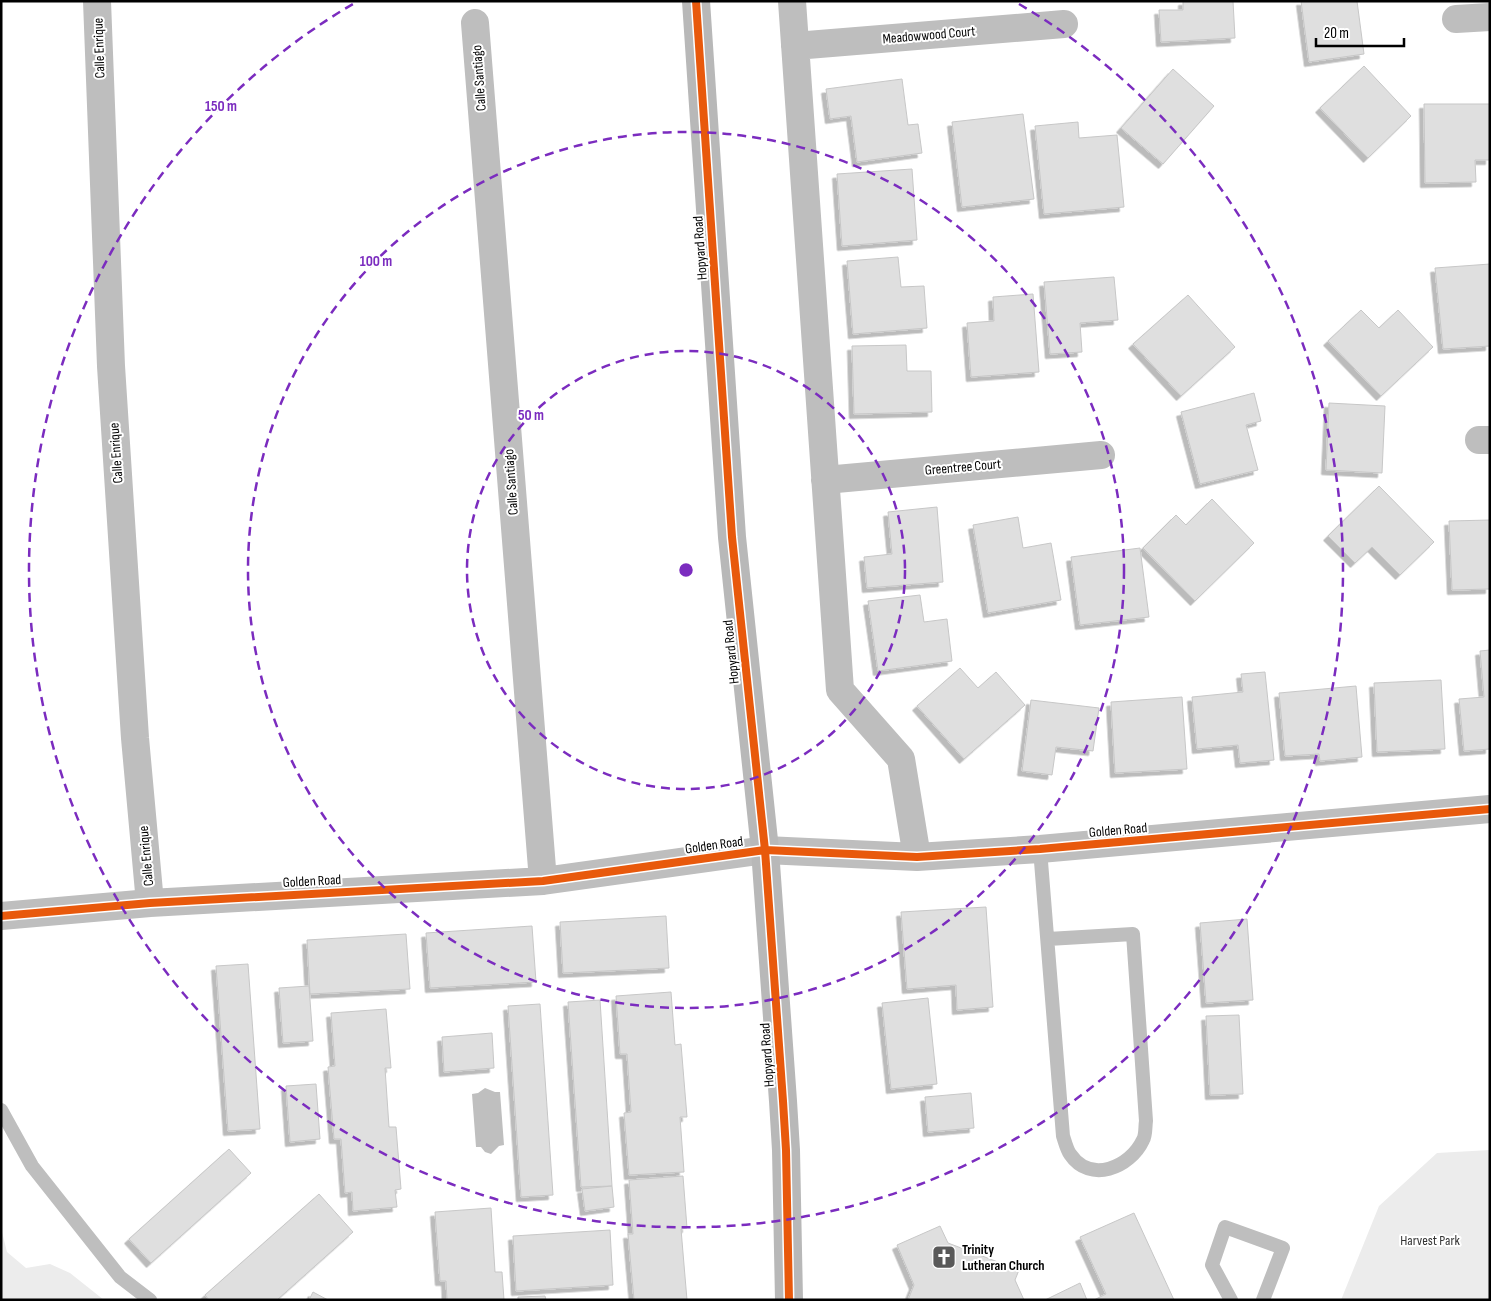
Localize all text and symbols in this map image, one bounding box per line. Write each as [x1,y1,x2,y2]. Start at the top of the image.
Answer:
scale bar [1316,15,1404,47]
street label: Calle Enrique [89,17,109,79]
street label: Meadowwood Court [882,22,976,48]
text: 20 m [1324,24,1349,43]
street label: Calle Santiago [468,44,490,112]
text: 150 m [205,97,237,116]
street label: Hopyard Road [689,215,711,281]
text: 100 m [360,252,392,271]
text: 50 m [518,406,544,425]
street label: Calle Enrique [105,422,127,484]
street label: Calle Santiago [500,448,522,516]
street label: Greentree Court [924,455,1002,479]
centre of rings [677,561,695,579]
street label: Hopyard Road [719,619,743,685]
street label: Golden Road [1088,819,1148,841]
street label: Calle Enrique [135,825,157,887]
street label: Golden Road [684,832,744,857]
street label: Golden Road [282,871,342,891]
street label: Hopyard Road [756,1022,778,1088]
park label: Harvest Park [1400,1232,1460,1249]
place label: Trinity Lutheran Church [962,1241,1045,1274]
church icon: Trinity Lutheran Church [931,1244,957,1270]

